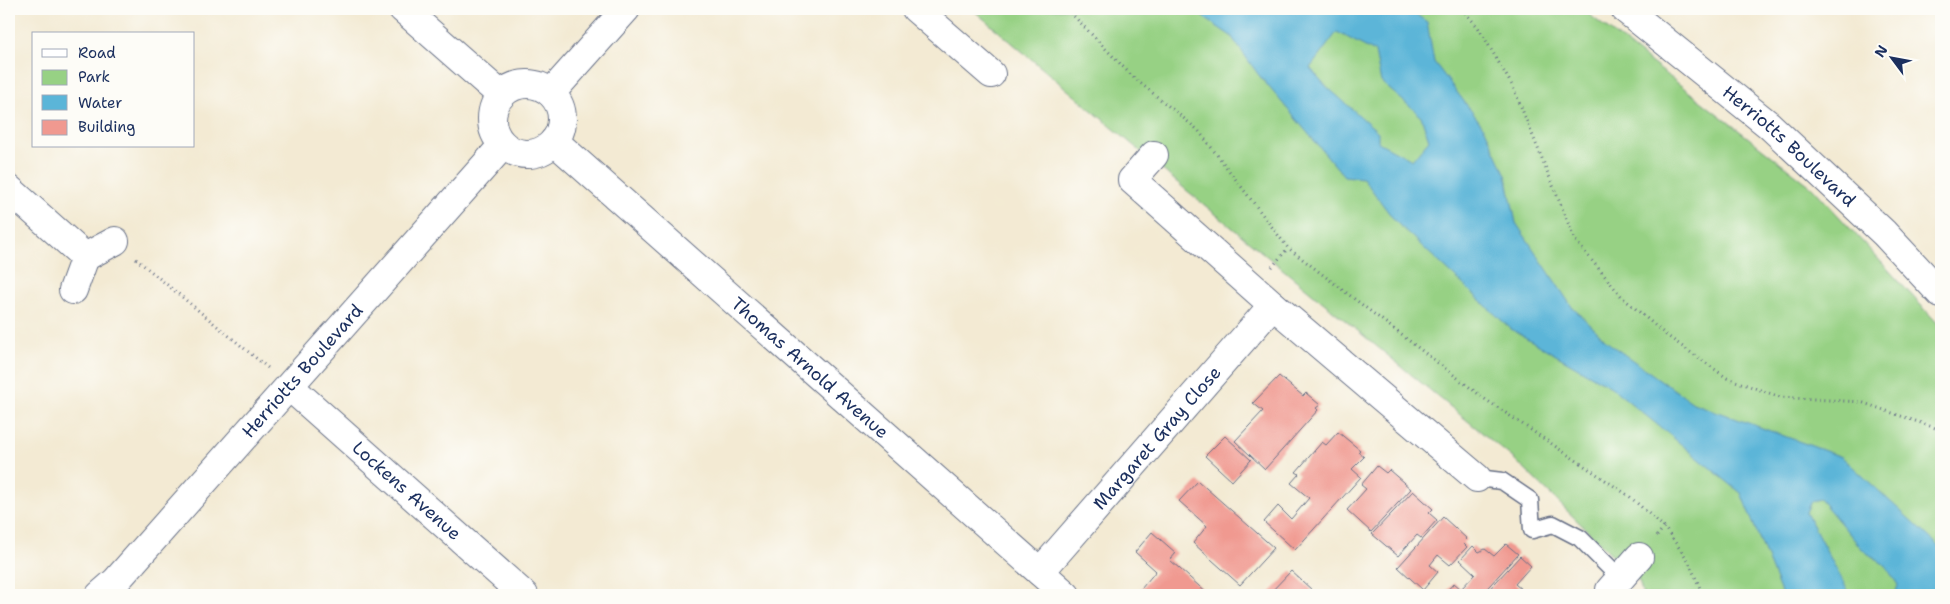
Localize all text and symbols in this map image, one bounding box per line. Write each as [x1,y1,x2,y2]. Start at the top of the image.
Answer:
legend [32,32,195,148]
north arrow [1868,32,1918,82]
text: N [1870,42,1892,61]
text: Road [78,43,116,63]
text: Park [78,67,110,87]
street label: Herriotts Boulevard [1717,80,1861,212]
text: Water [78,93,122,113]
text: Building [78,117,135,137]
street label: Thomas Arnold Avenue [726,292,894,444]
street label: Herriotts Boulevard [237,299,368,443]
street label: Margaret Gray Close [1088,361,1226,515]
street label: Lockens Avenue [347,436,466,546]

